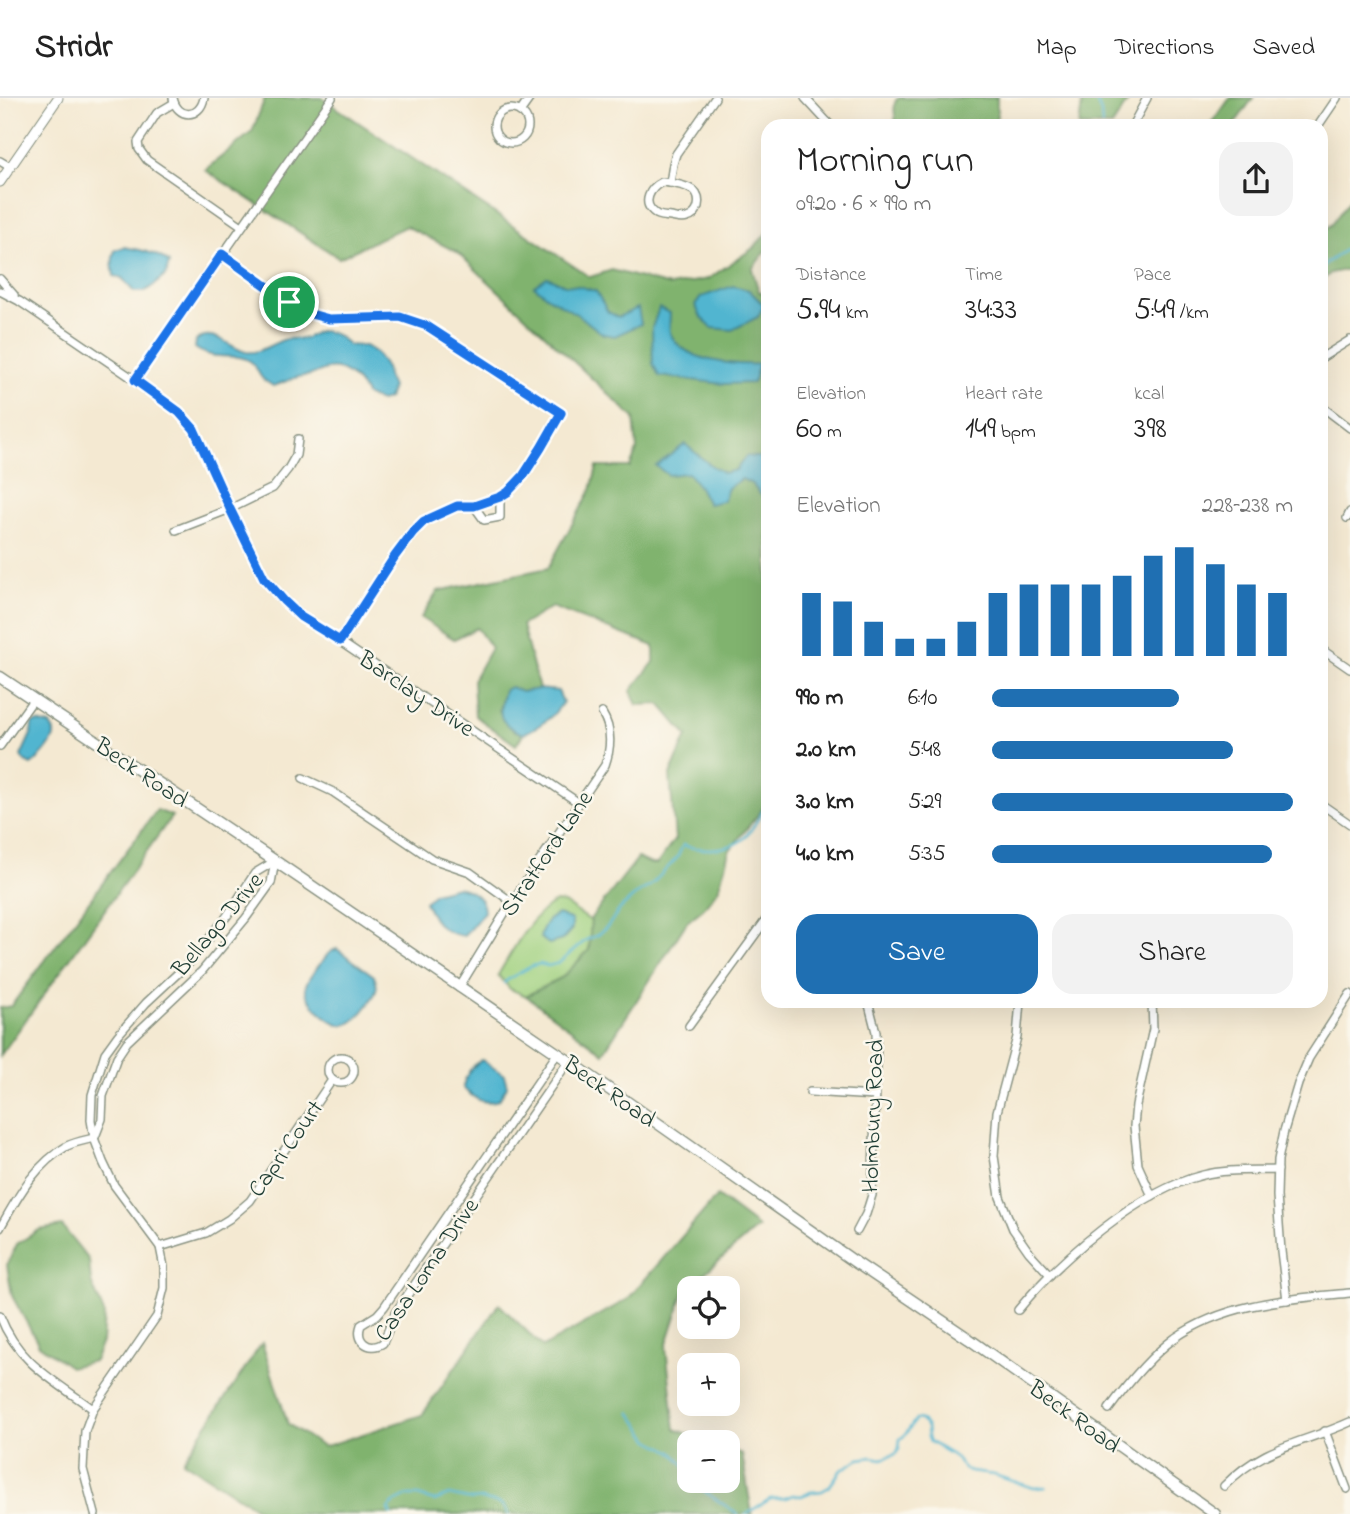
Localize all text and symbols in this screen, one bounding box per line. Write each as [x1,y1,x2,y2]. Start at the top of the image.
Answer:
text: Stridr [35,24,112,72]
text: Map [1036,31,1077,66]
text: Directions [1115,31,1214,66]
text: Saved [1252,31,1315,66]
text: Morning run [796,134,974,190]
button: share [1219,142,1293,216]
text: 09:20 · 6 × 990 m [796,188,931,221]
text: Distance [796,262,866,289]
text: Time [965,262,1003,289]
text: Pace [1134,262,1171,289]
pin [259,272,319,332]
icon: arrive [270,283,308,321]
text: 5.94 [796,289,841,333]
text: 34:33 [965,289,1017,333]
text: 5:49 [1134,289,1175,333]
text: km [841,300,869,327]
text: /km [1175,300,1209,327]
text: Elevation [796,381,866,408]
text: Heart rate [965,381,1043,408]
text: kcal [1134,381,1164,408]
text: 60 [796,408,822,452]
text: 149 [965,408,996,452]
text: 398 [1134,408,1167,452]
text: m [822,419,842,446]
text: bpm [996,419,1036,446]
text: Elevation [796,490,881,523]
text: 228–238 m [1202,490,1293,523]
street label: Barclay Drive [349,643,481,748]
text: 990 m [796,682,843,715]
text: 6:10 [908,682,937,715]
street label: Beck Road [86,729,195,819]
text: 2.0 km [796,734,856,767]
text: 5:48 [908,734,941,767]
street label: Stratford Lane [493,784,603,924]
text: 3.0 km [796,786,854,819]
text: 5:29 [908,786,941,819]
text: 4.0 km [796,838,854,871]
text: 5:35 [908,838,946,871]
street label: Bellago Drive [164,865,273,986]
button: Save [796,914,1038,994]
button: Share [1052,914,1293,994]
street label: Holmbury Road [854,1038,896,1194]
street label: Beck Road [554,1048,663,1138]
street label: Capri Court [241,1094,333,1205]
street label: Casa Loma Drive [367,1191,489,1349]
map controls [677,1276,740,1493]
button: locate [677,1276,740,1339]
button: + [677,1353,740,1416]
street label: Beck Road [1019,1372,1127,1464]
button: − [677,1430,740,1493]

